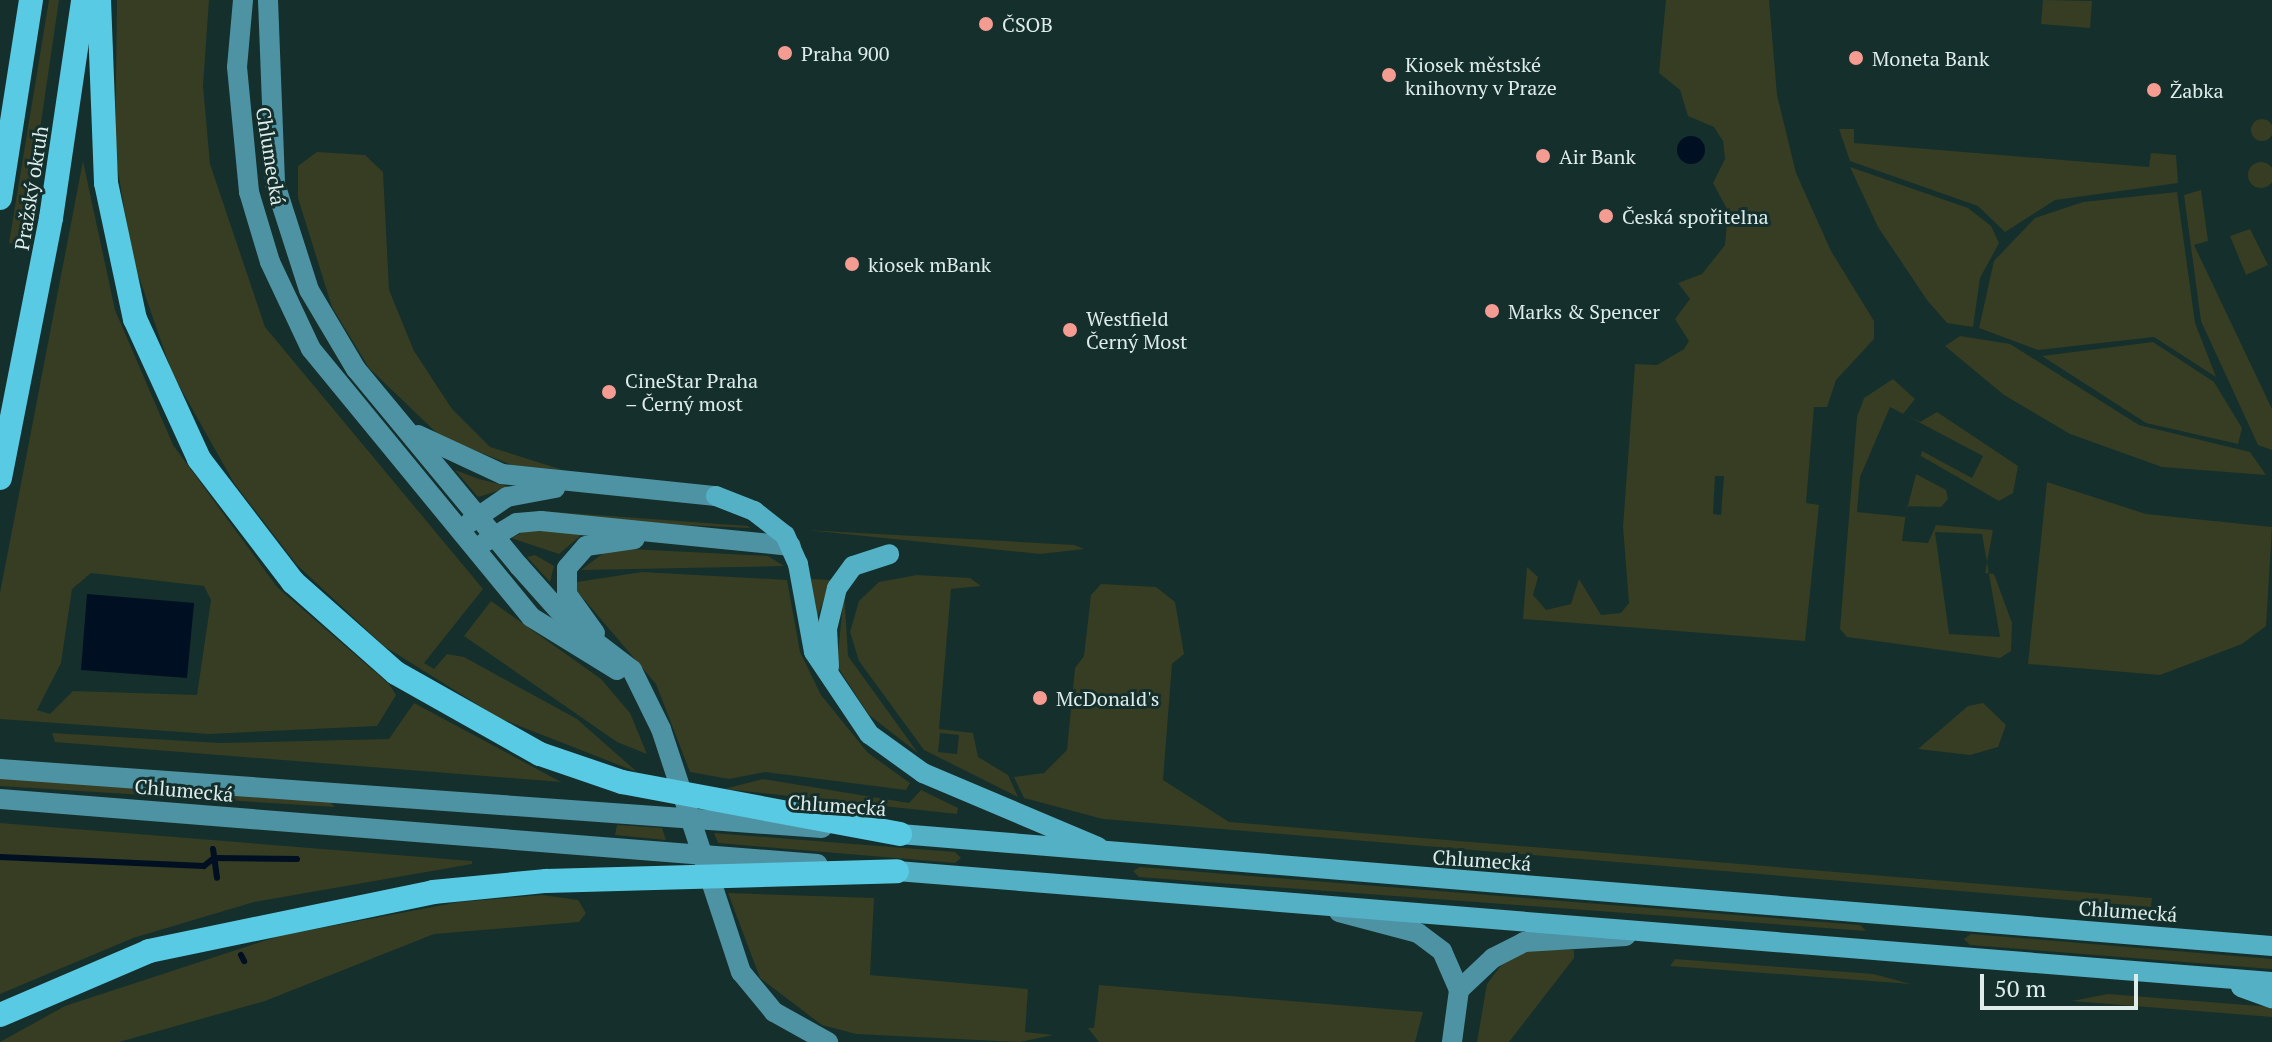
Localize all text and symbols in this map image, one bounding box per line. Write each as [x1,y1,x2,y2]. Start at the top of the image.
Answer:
place label: ČSOB [1002,12,1053,36]
marker: ČSOB [977,15,995,33]
place label: Praha 900 [801,41,889,65]
marker: Praha 900 [776,44,794,62]
place label: Moneta Bank [1872,46,1989,70]
marker: Moneta Bank [1847,49,1865,67]
place label: Kiosek městské knihovny v Praze [1405,52,1557,99]
marker: Kiosek městské knihovny v Praze [1380,66,1398,84]
place label: Žabka [2170,78,2224,102]
marker: Žabka [2145,81,2163,99]
street label: Chlumecká [251,105,291,207]
street label: Pražský okruh [9,124,53,252]
place label: Air Bank [1559,144,1636,168]
marker: Air Bank [1534,147,1552,165]
place label: Česká spořitelna [1622,204,1769,228]
marker: Česká spořitelna [1597,207,1615,225]
place label: kiosek mBank [868,252,991,276]
marker: kiosek mBank [843,255,861,273]
place label: Marks & Spencer [1508,299,1660,323]
marker: Marks & Spencer [1483,302,1501,320]
place label: Westfield Černý Most [1086,306,1187,353]
marker: Westfield Černý Most [1061,321,1079,339]
place label: CineStar Praha – Černý most [625,368,758,415]
marker: CineStar Praha – Černý most [600,383,618,401]
place label: McDonald's [1056,686,1159,710]
marker: McDonald's [1031,689,1049,707]
street label: Chlumecká [134,774,234,806]
street label: Chlumecká [787,790,887,820]
street label: Chlumecká [1432,845,1532,875]
street label: Chlumecká [2078,896,2178,926]
scale bar [1984,958,2142,1008]
text: 50 m [1994,972,2046,1004]

